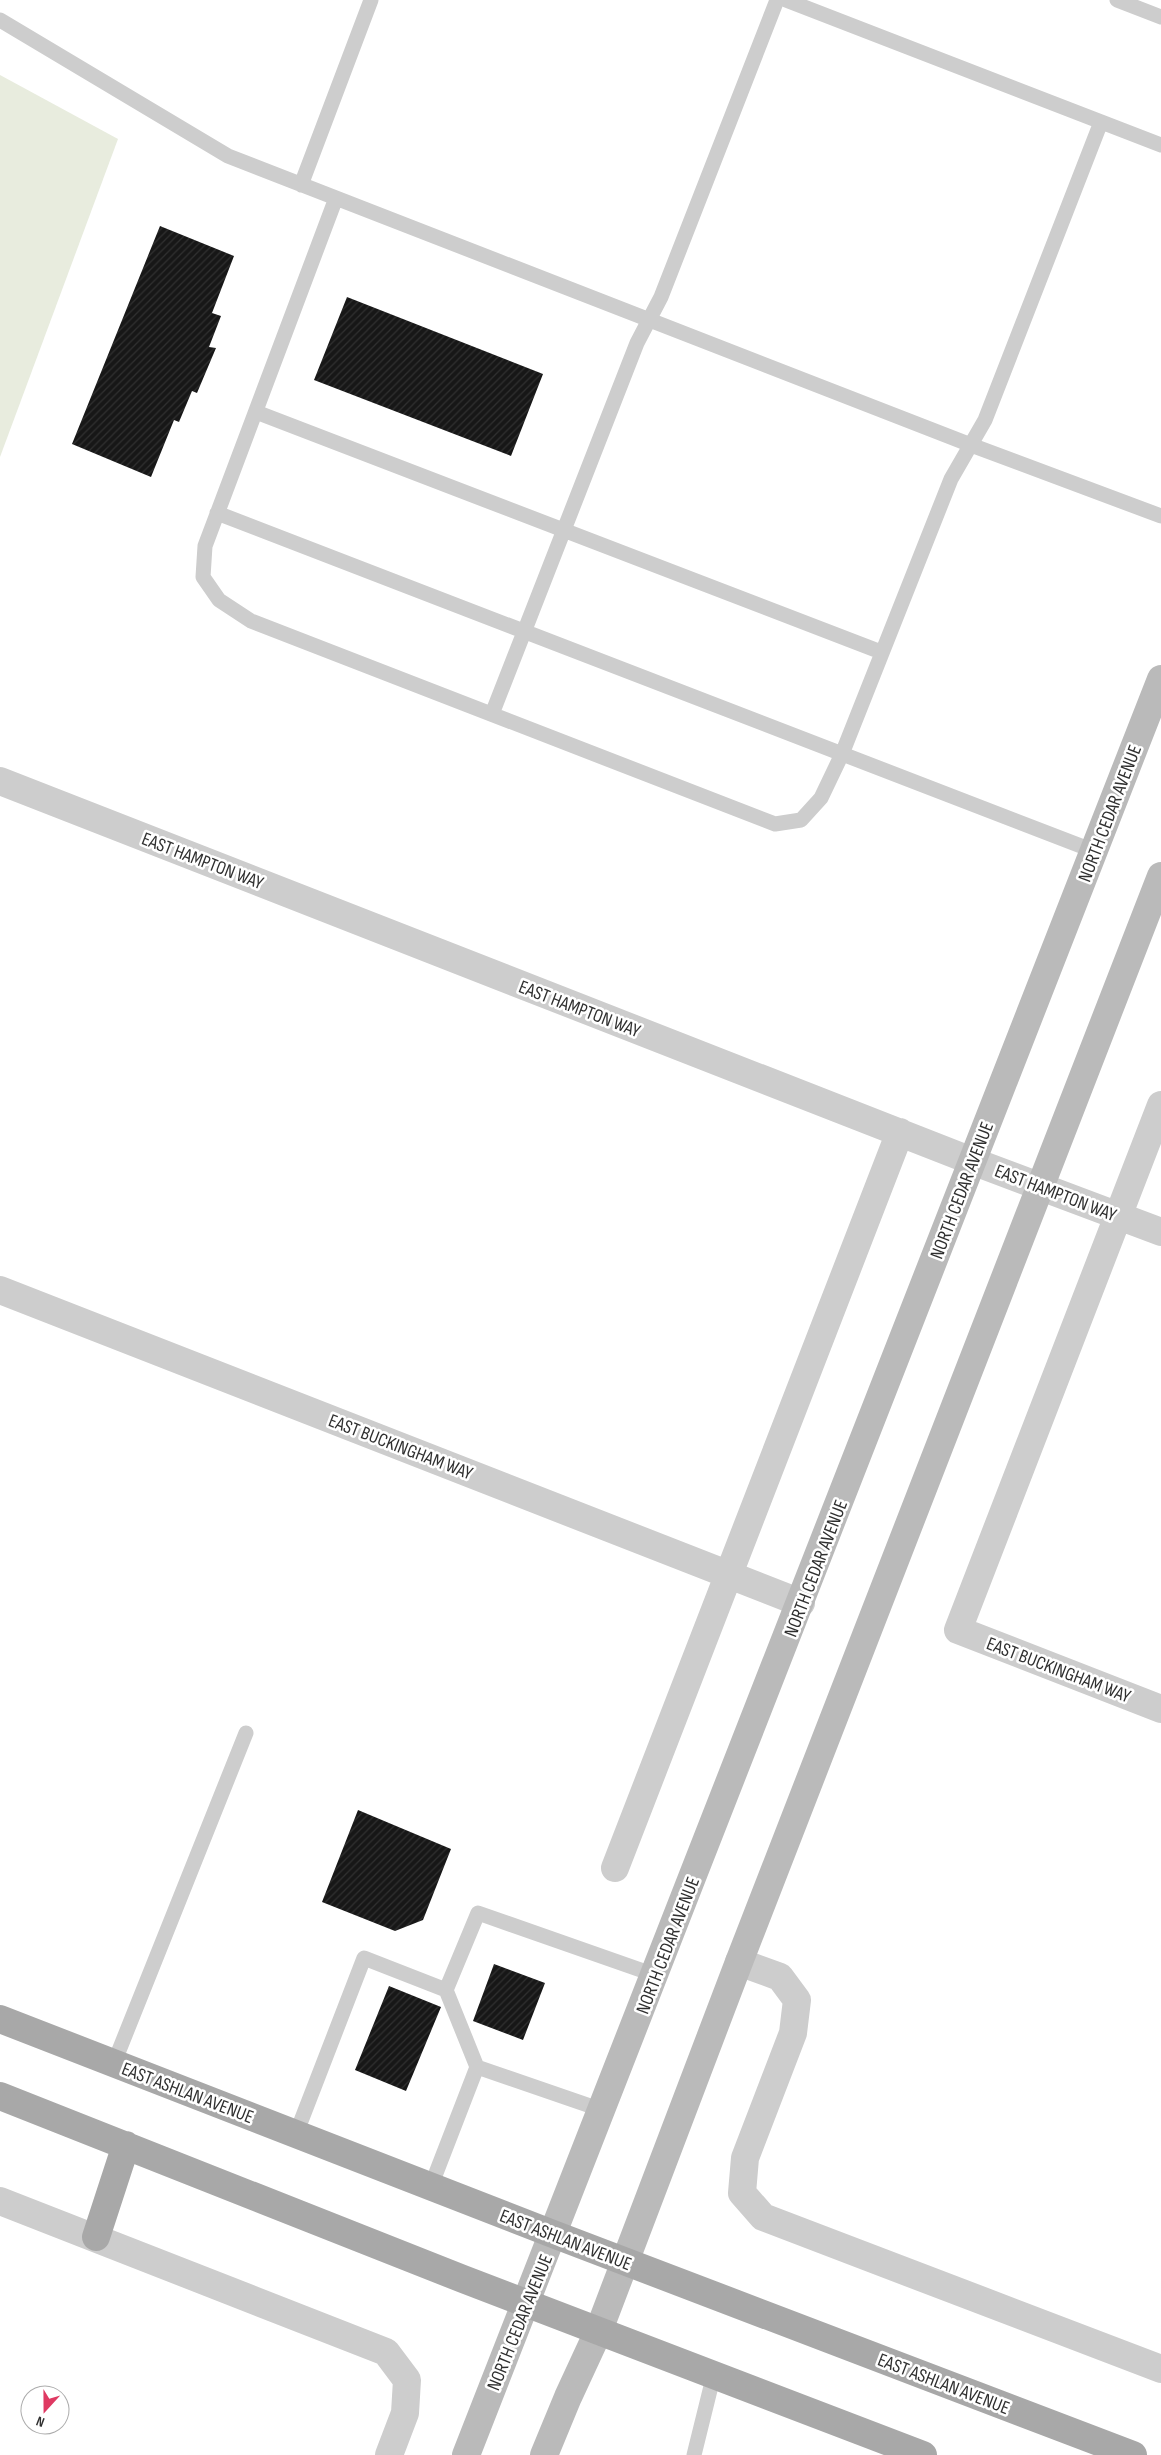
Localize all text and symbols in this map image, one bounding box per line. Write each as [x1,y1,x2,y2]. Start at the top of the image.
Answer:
street label: NORTH CEDAR AVENUE [1074,742,1147,885]
street label: EAST HAMPTON WAY [138,828,267,895]
street label: EAST HAMPTON WAY [515,976,644,1043]
street label: NORTH CEDAR AVENUE [926,1119,999,1262]
street label: EAST HAMPTON WAY [991,1160,1120,1227]
street label: EAST BUCKINGHAM WAY [325,1409,476,1485]
street label: NORTH CEDAR AVENUE [780,1497,853,1640]
street label: EAST BUCKINGHAM WAY [983,1632,1134,1708]
street label: NORTH CEDAR AVENUE [632,1874,705,2017]
street label: EAST ASHLAN AVENUE [118,2058,257,2129]
street label: EAST ASHLAN AVENUE [496,2205,635,2276]
street label: NORTH CEDAR AVENUE [483,2251,558,2394]
street label: EAST ASHLAN AVENUE [874,2349,1013,2420]
north arrow [20,2385,70,2435]
text: N [34,2412,47,2431]

